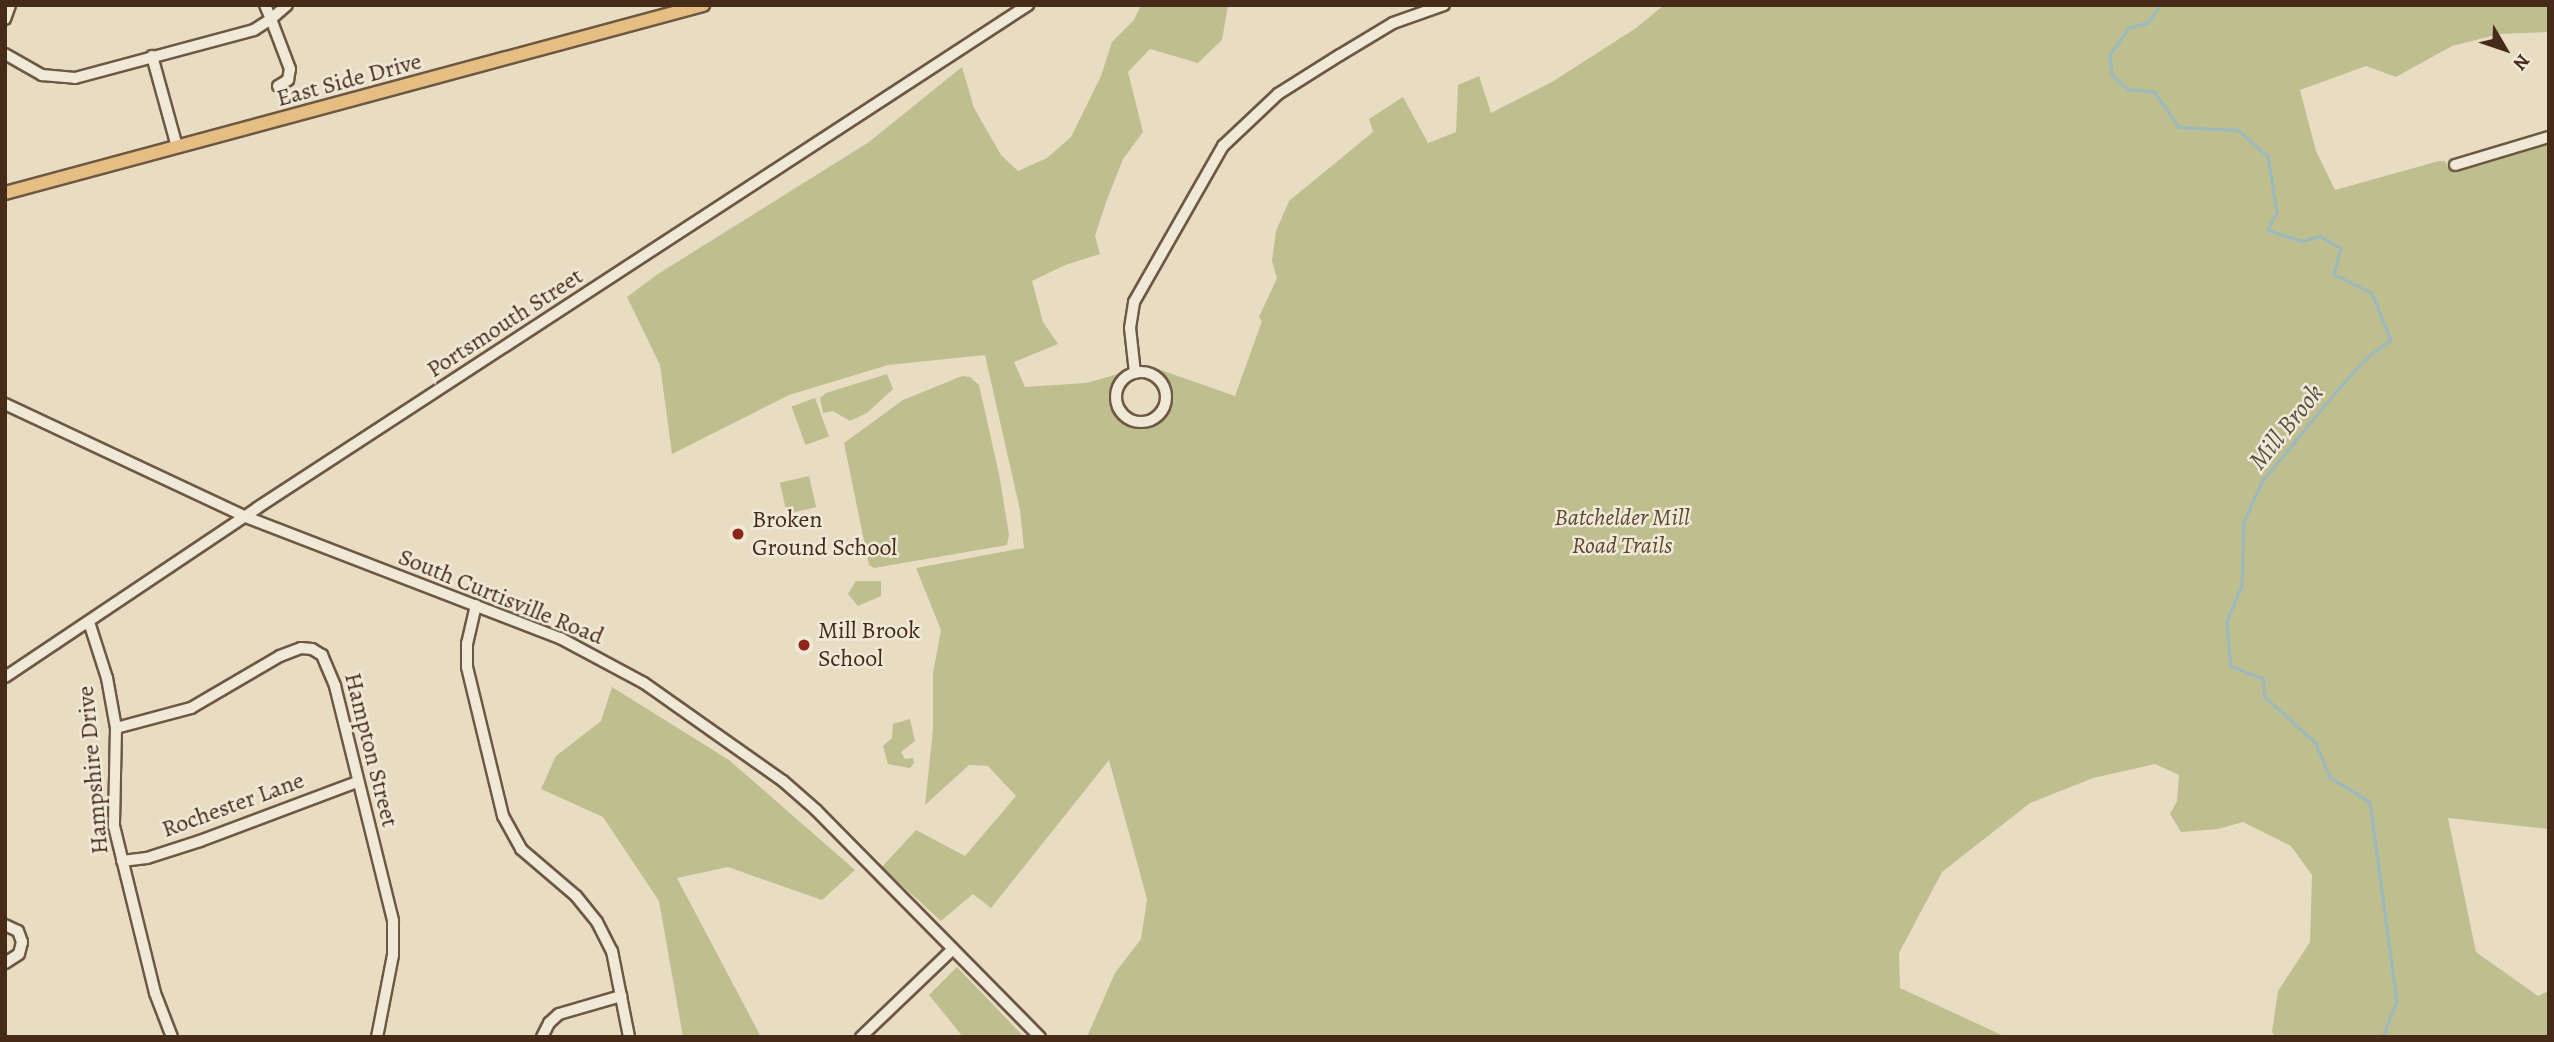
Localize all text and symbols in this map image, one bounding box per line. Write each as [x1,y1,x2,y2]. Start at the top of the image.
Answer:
north arrow [2470,14,2540,84]
street label: East Side Drive [273,47,425,113]
text: N [2507,49,2536,76]
street label: Portsmouth Street [422,262,588,384]
water label: Mill Brook [2242,378,2330,476]
park label: Batchelder Mill Road Trails [1554,504,1690,560]
place label: Broken Ground School [752,506,897,562]
marker: Broken Ground School [730,526,746,542]
street label: South Curtisville Road [394,543,608,651]
place label: Mill Brook School [818,617,920,673]
marker: Mill Brook School [796,637,812,653]
street label: Hampton Street [338,670,404,830]
street label: Hampshire Drive [71,685,115,855]
street label: Rochester Lane [158,766,308,844]

